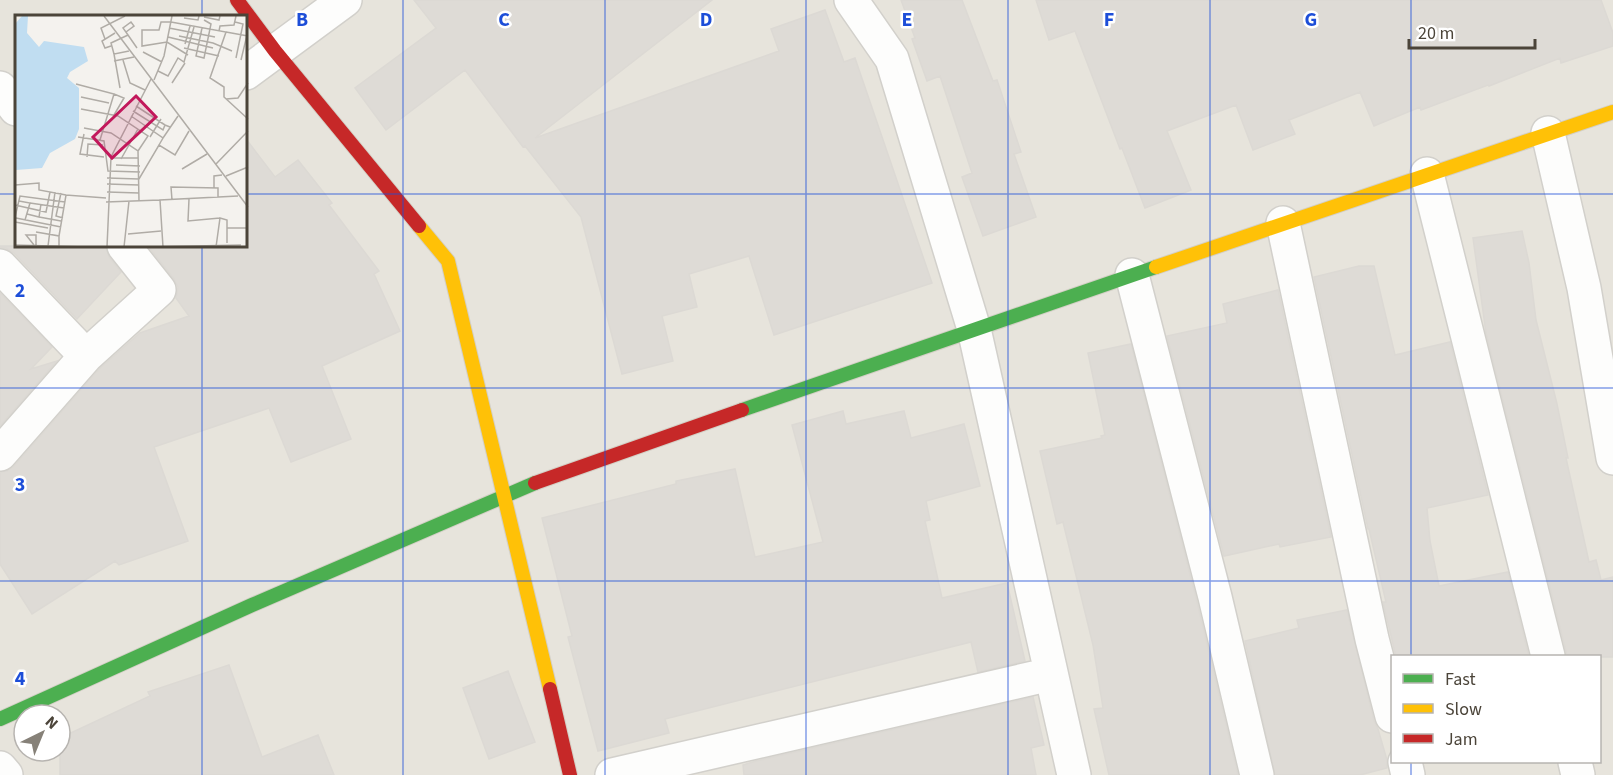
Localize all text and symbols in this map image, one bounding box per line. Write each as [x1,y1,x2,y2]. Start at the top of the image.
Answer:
text: B [296,6,308,34]
text: C [498,6,510,34]
text: D [700,6,712,34]
text: E [902,6,912,34]
text: F [1104,6,1114,34]
text: G [1305,6,1317,34]
scale bar [1409,12,1535,50]
inset map [15,15,248,248]
text: 20 m [1418,21,1454,46]
text: 2 [15,277,25,305]
text: 3 [15,471,25,499]
legend [1391,655,1601,763]
text: 4 [15,665,26,693]
text: Fast [1445,667,1476,692]
text: Slow [1445,697,1482,722]
north arrow [12,703,72,763]
text: N [40,711,63,734]
text: Jam [1445,727,1478,752]

